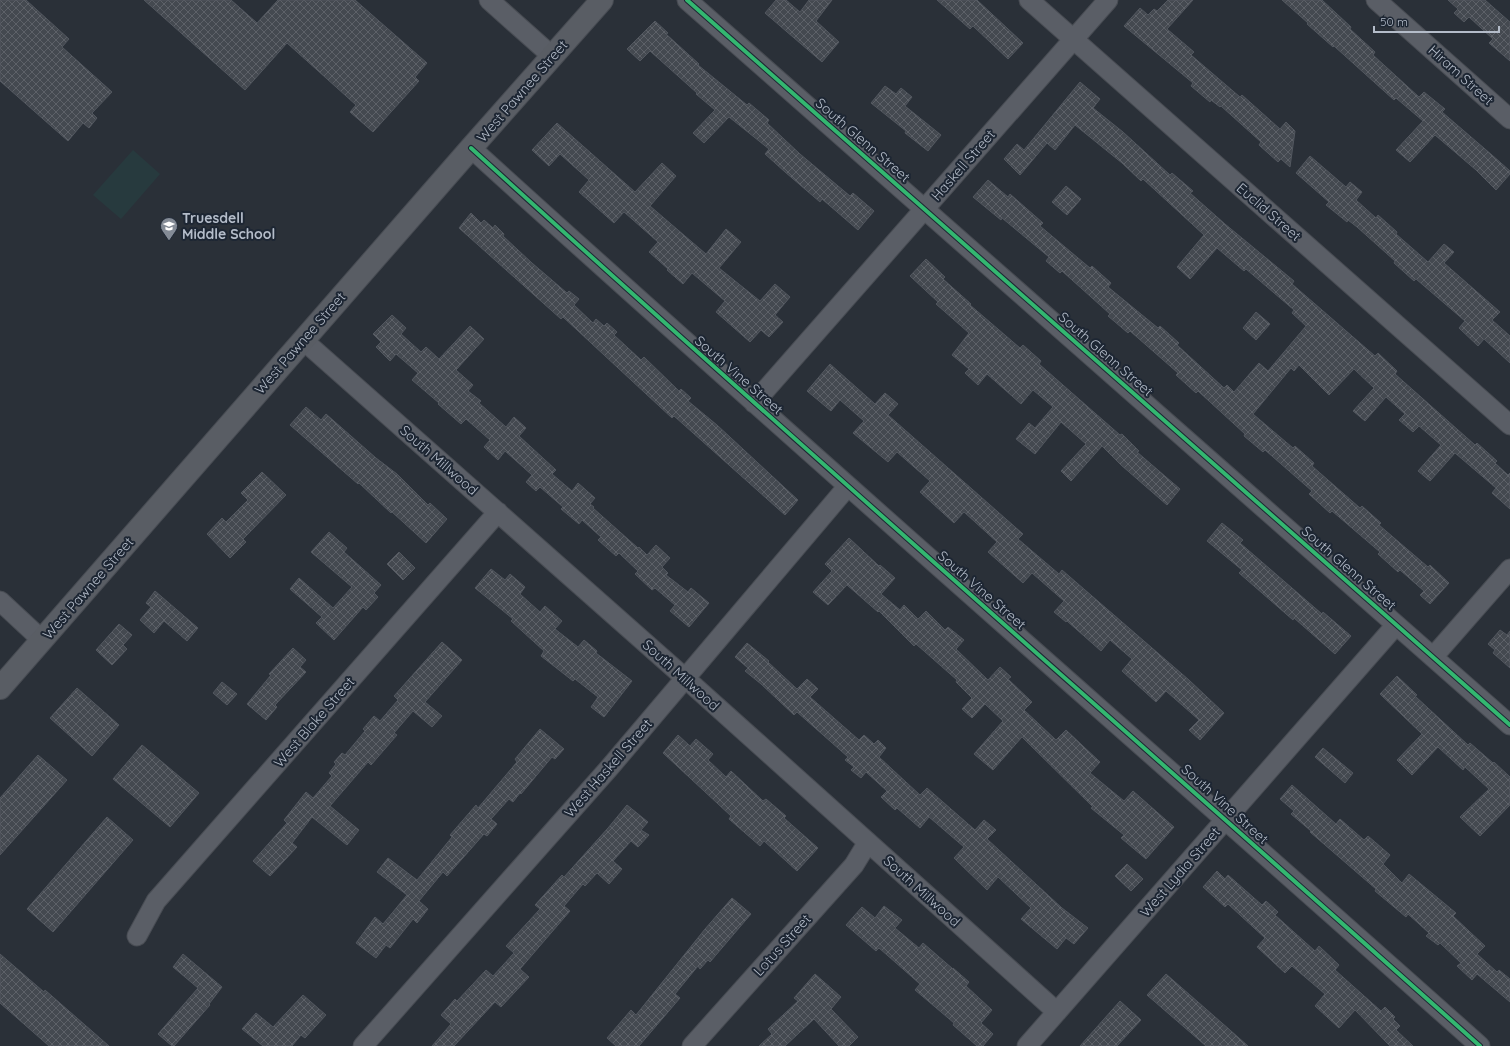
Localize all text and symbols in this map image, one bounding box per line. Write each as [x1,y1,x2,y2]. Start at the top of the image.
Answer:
scale bar [1374,8,1499,34]
text: 50 m [1380,14,1408,29]
street label: West Pawnee Street [473,36,571,146]
street label: Hiram Street [1425,41,1498,109]
street label: South Glenn Street [812,94,914,186]
street label: Haskell Street [927,125,999,204]
street label: Euclid Street [1233,179,1305,245]
place label: Truesdell Middle School [182,209,275,243]
school or university icon: Truesdell Middle School [159,216,179,241]
street label: West Pawnee Street [251,288,349,398]
street label: South Glenn Street [1055,308,1157,400]
street label: South Vine Street [691,332,787,418]
street label: South Millwood [396,421,482,499]
street label: South Glenn Street [1298,522,1400,614]
street label: West Pawnee Street [39,533,137,643]
street label: South Vine Street [934,547,1030,633]
street label: South Millwood [639,636,723,714]
street label: West Blake Street [270,673,358,771]
street label: West Haskell Street [560,715,656,821]
street label: South Vine Street [1178,760,1273,848]
street label: West Lydia Street [1136,823,1224,921]
street label: South Millwood [880,852,964,930]
street label: Lotus Street [749,910,815,980]

